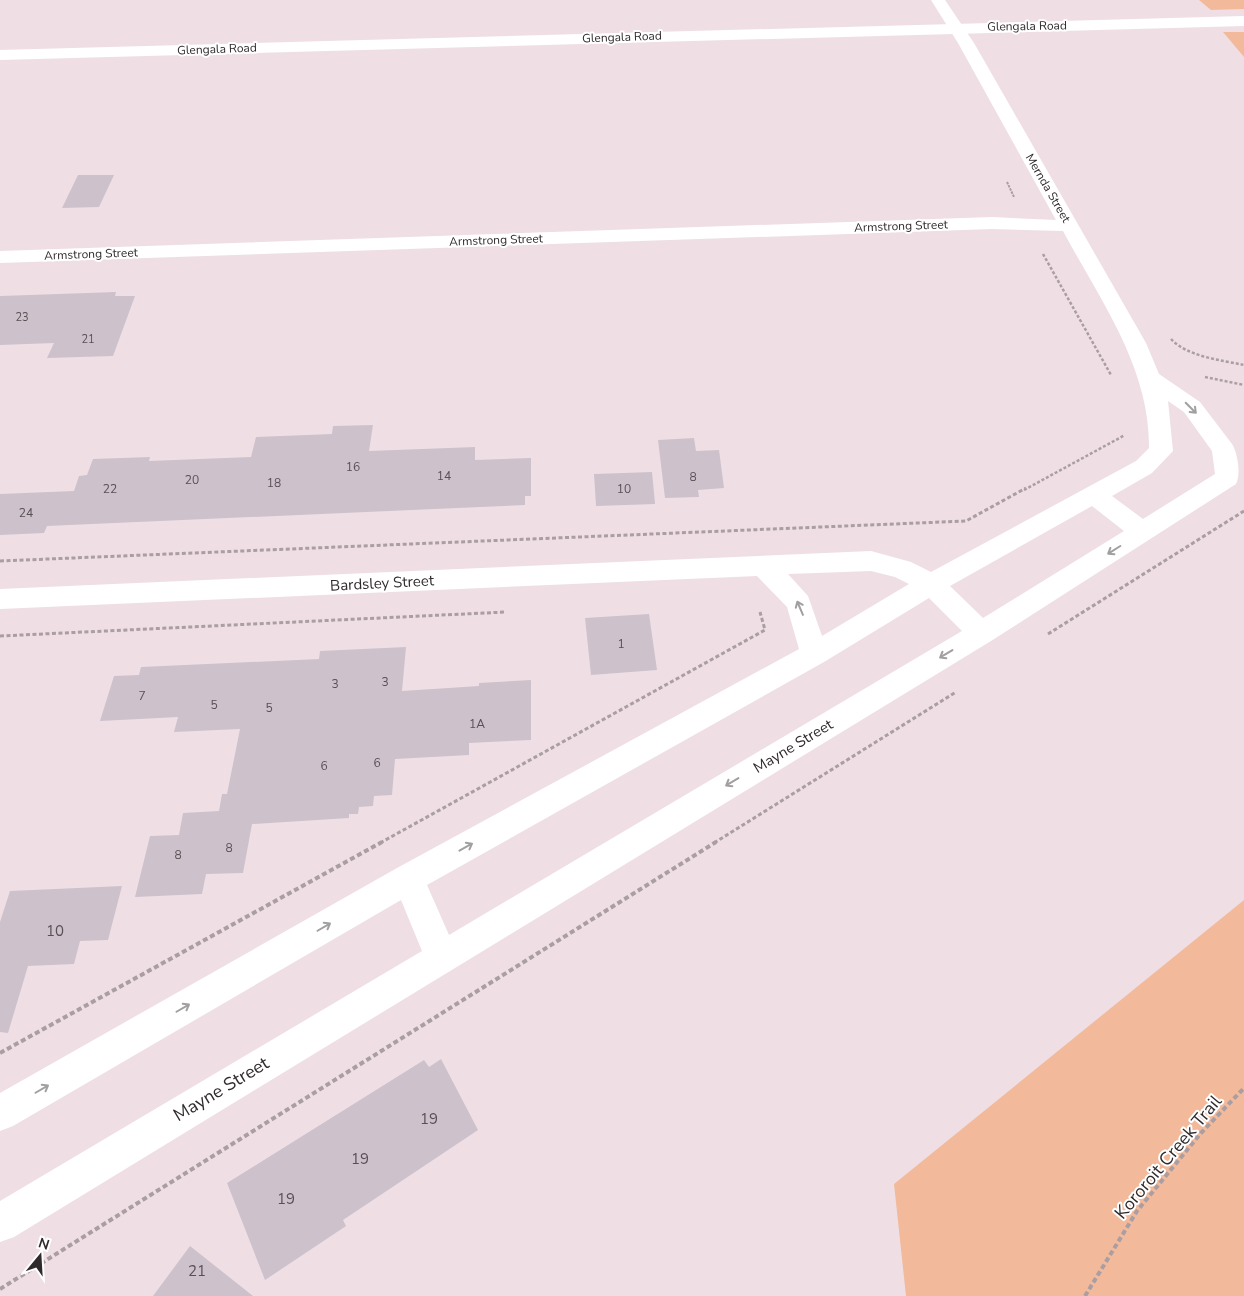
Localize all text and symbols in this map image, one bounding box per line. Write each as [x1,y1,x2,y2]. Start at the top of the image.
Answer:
street label: Glengala Road [987,17,1067,35]
street label: Glengala Road [582,28,662,46]
street label: Glengala Road [177,40,257,58]
street label: Mernda Street [1022,151,1075,226]
street label: Armstrong Street [854,216,949,236]
street label: Armstrong Street [449,230,544,250]
street label: Armstrong Street [44,244,139,264]
house number: 23 [15,310,29,325]
house number: 21 [81,332,95,347]
one-way arrow [1185,402,1197,414]
house number: 16 [346,459,360,475]
house number: 14 [437,468,451,484]
house number: 8 [689,469,697,485]
house number: 20 [185,472,199,488]
house number: 18 [267,475,281,491]
house number: 22 [103,481,117,497]
house number: 10 [617,481,631,497]
house number: 24 [19,505,33,521]
one-way arrow [1108,546,1122,556]
street label: Bardsley Street [330,570,435,596]
one-way arrow [794,600,804,615]
house number: 1 [617,636,625,652]
one-way arrow [940,649,954,659]
house number: 3 [381,674,389,690]
house number: 3 [331,676,339,692]
house number: 7 [138,688,146,704]
house number: 5 [210,697,218,713]
house number: 5 [265,700,273,716]
street label: Mayne Street [749,714,837,778]
house number: 1A [469,716,485,732]
house number: 6 [373,755,381,771]
house number: 6 [320,758,328,774]
one-way arrow [725,778,739,788]
house number: 8 [225,840,233,856]
one-way arrow [458,842,473,852]
house number: 8 [174,847,182,863]
house number: 10 [46,921,64,941]
one-way arrow [317,922,332,932]
one-way arrow [176,1003,191,1013]
street label: Mayne Street [169,1051,274,1127]
one-way arrow [35,1083,49,1093]
street label: Kororoit Creek Trail [1109,1089,1227,1224]
house number: 19 [420,1109,438,1129]
house number: 19 [351,1149,369,1169]
house number: 19 [277,1189,295,1209]
north arrow [15,1231,65,1281]
text: N [36,1233,52,1255]
house number: 21 [188,1261,206,1281]

